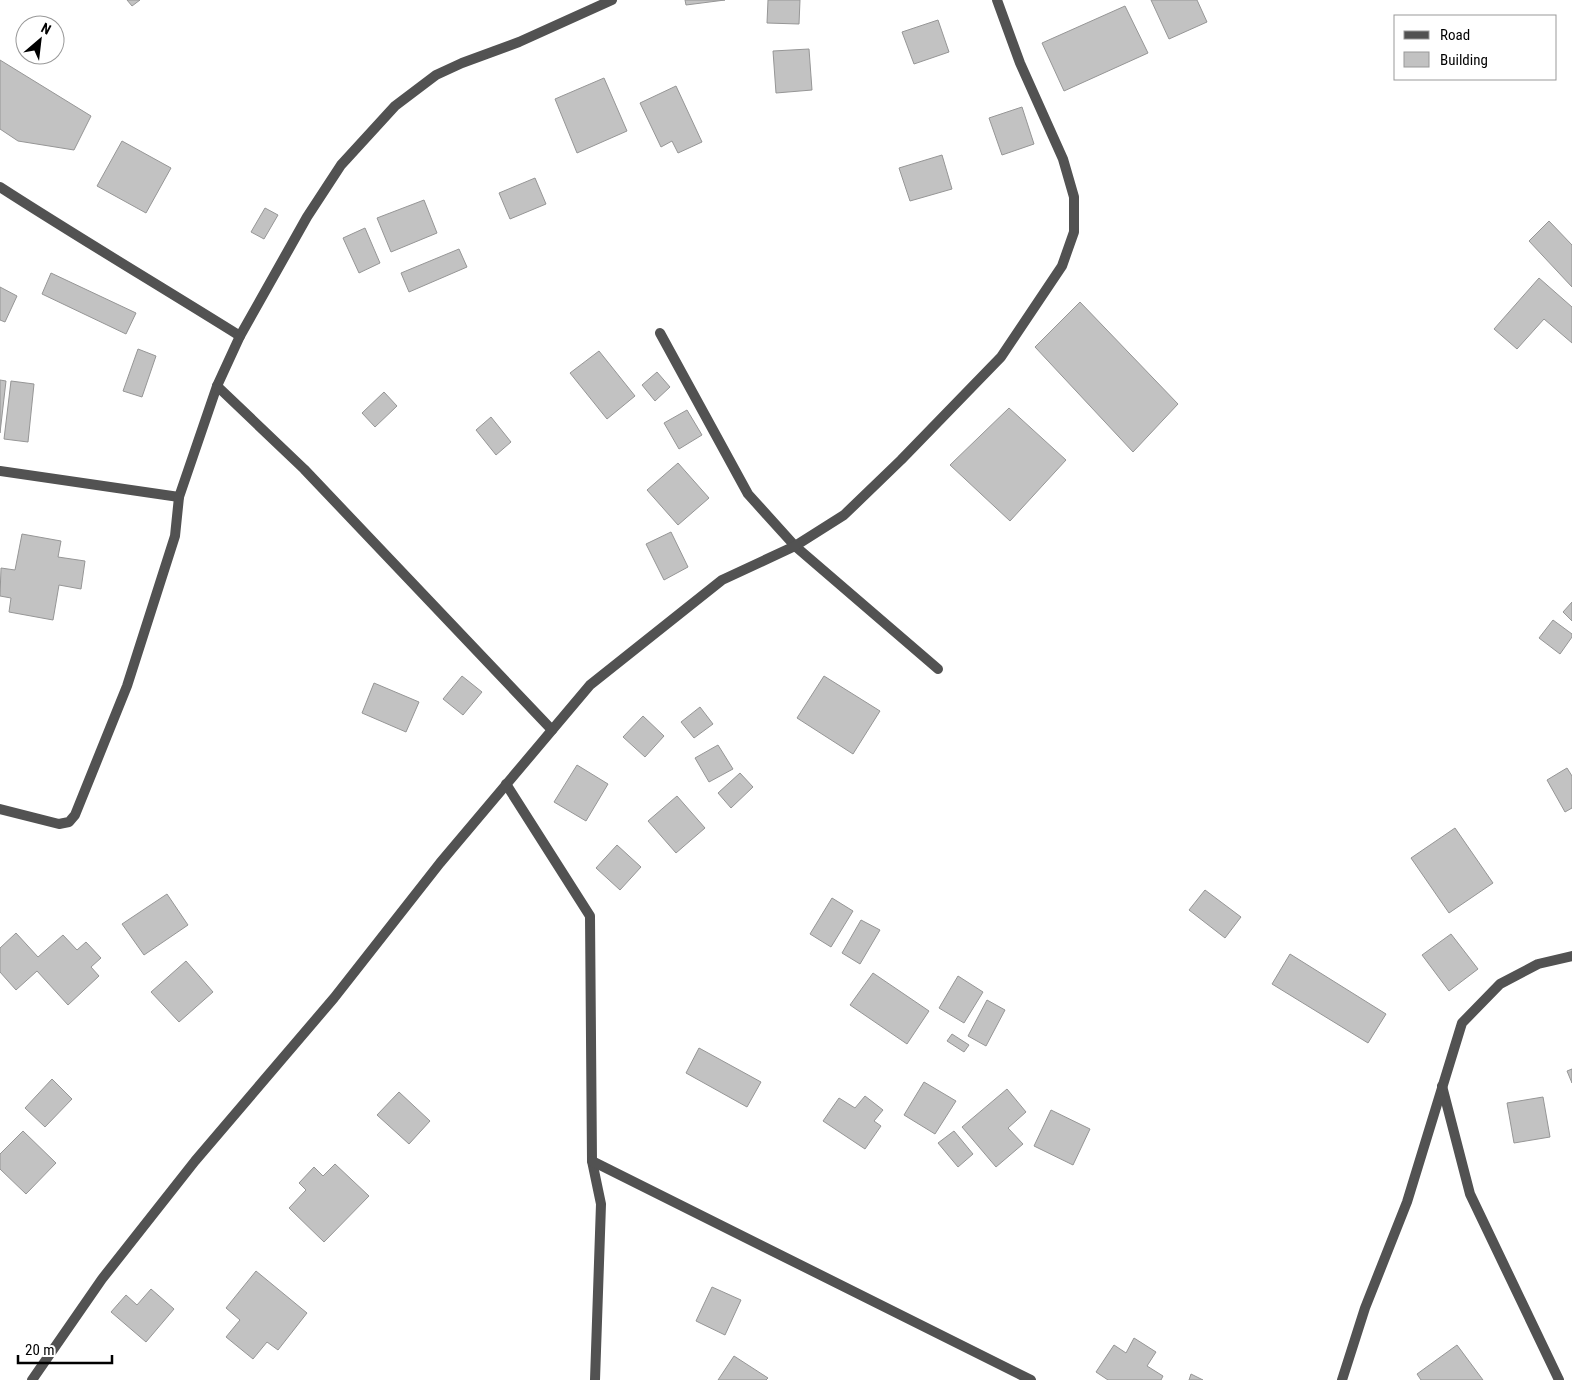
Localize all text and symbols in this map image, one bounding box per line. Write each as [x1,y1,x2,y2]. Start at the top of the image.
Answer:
north arrow [15,15,65,65]
legend [1394,15,1557,80]
text: N [39,19,54,38]
text: Road [1440,26,1470,44]
text: Building [1440,51,1488,69]
scale bar [18,1332,111,1364]
text: 20 m [25,1341,55,1359]

